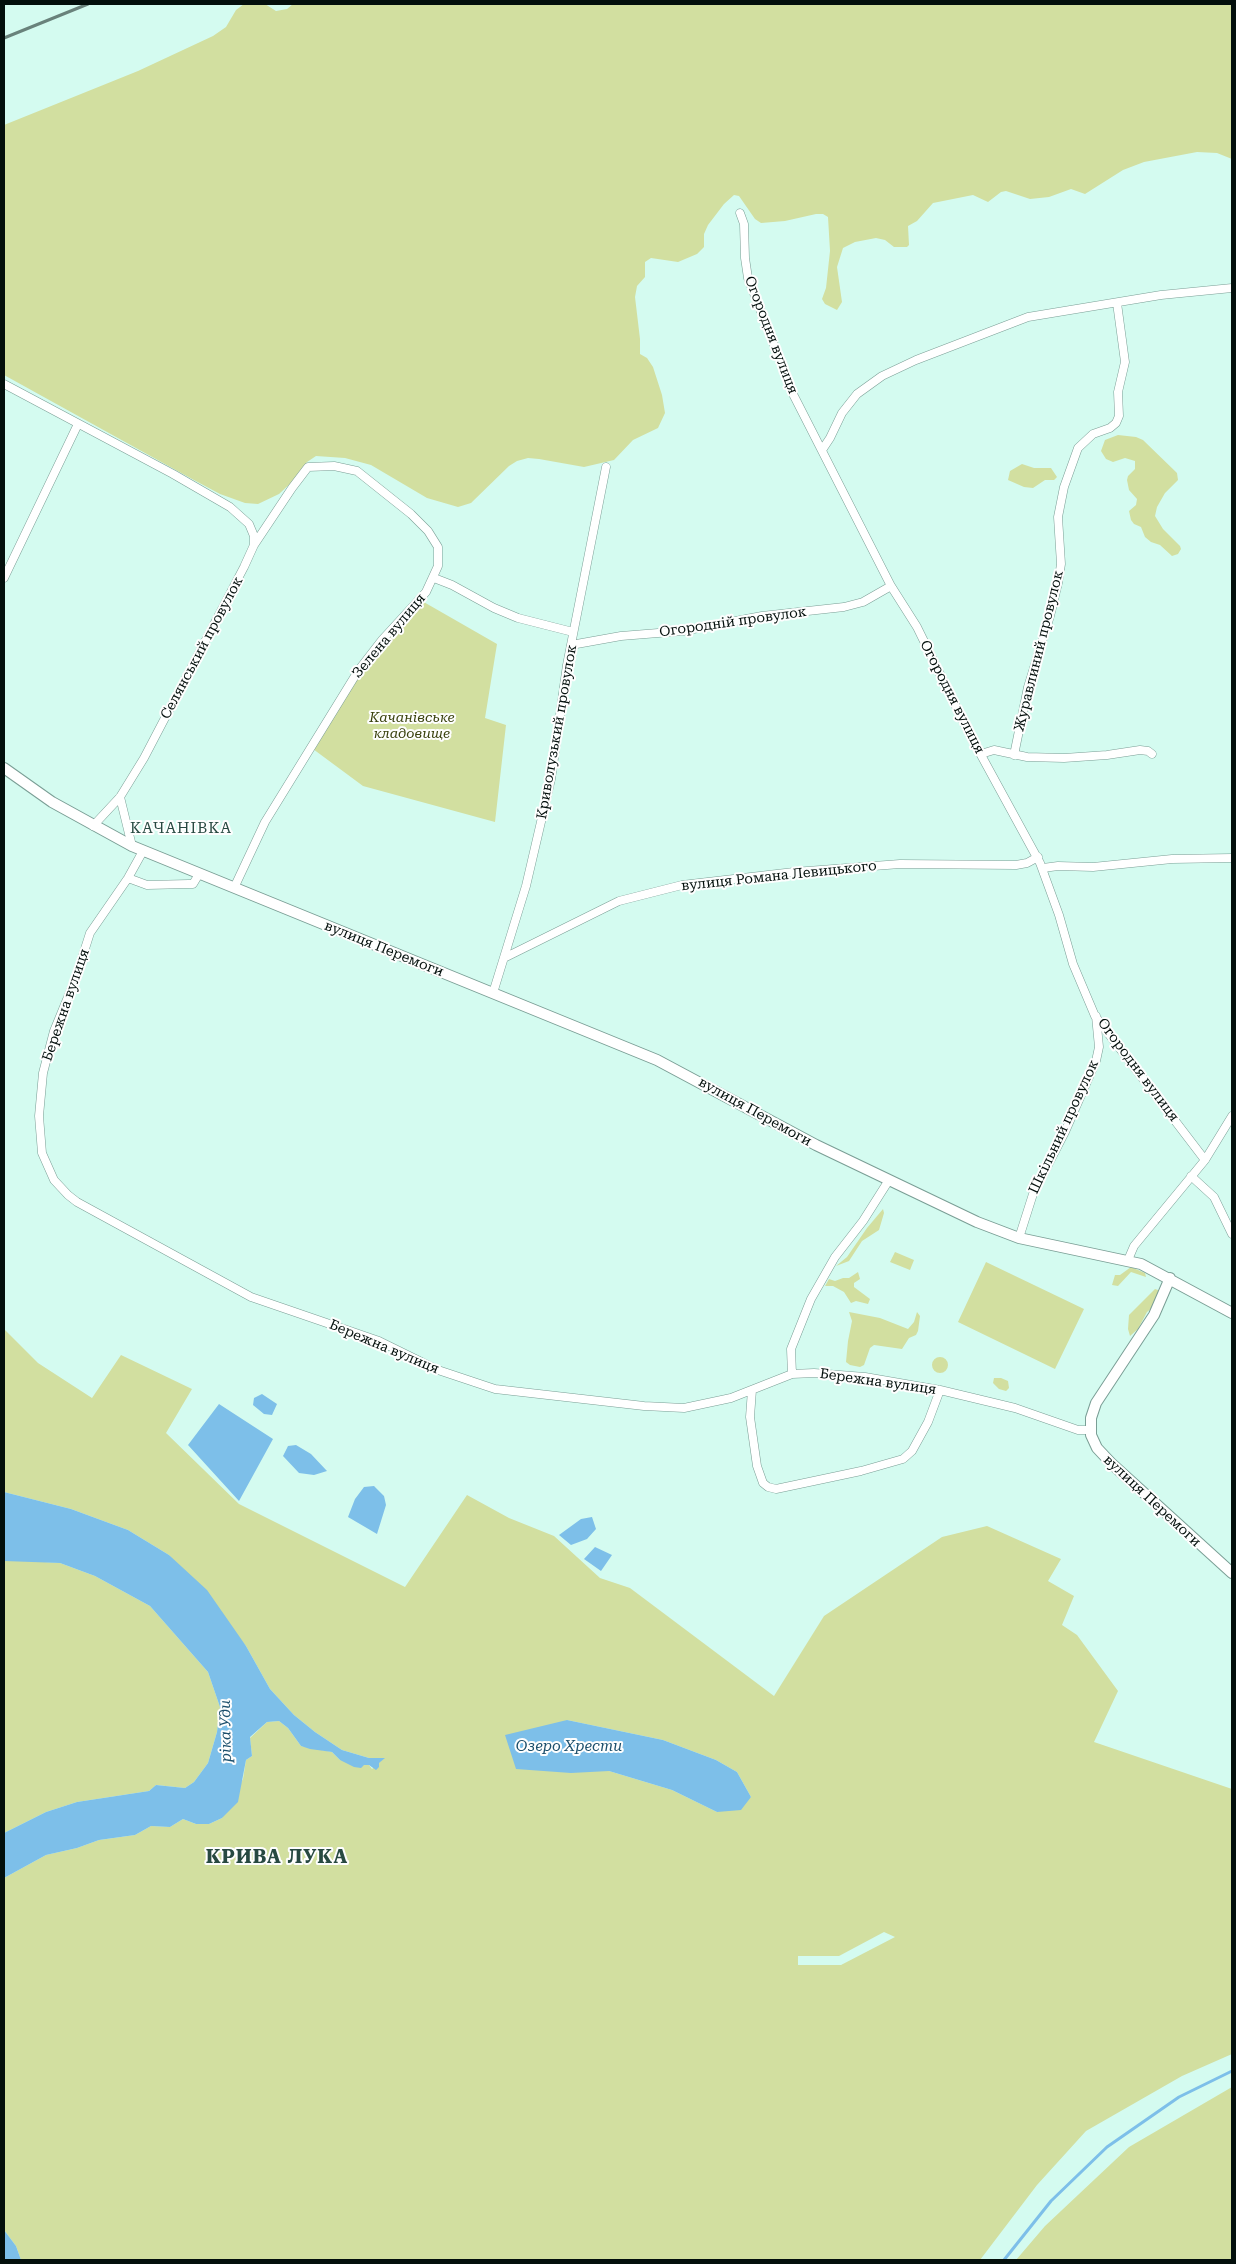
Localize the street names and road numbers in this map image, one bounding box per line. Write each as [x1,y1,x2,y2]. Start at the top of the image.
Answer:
street label: Огородня вулиця [741,274,801,396]
street label: Журавлиний провулок [1011,569,1067,733]
street label: Селянський провулок [157,574,247,722]
street label: Зелена вулиця [349,590,429,682]
street label: Огородній провулок [658,603,808,641]
street label: Огородня вулиця [916,638,988,756]
street label: Криволузький провулок [533,643,581,821]
street label: вулиця Романа Левицького [681,857,877,895]
street label: вулиця Перемоги [322,917,446,981]
street label: Бережна вулиця [39,947,93,1063]
street label: Огородня вулиця [1094,1015,1182,1125]
street label: Шкільний провулок [1026,1057,1102,1197]
street label: вулиця Перемоги [695,1074,815,1150]
street label: Бережна вулиця [327,1316,441,1378]
street label: Бережна вулиця [819,1366,937,1398]
street label: вулиця Перемоги [1100,1452,1204,1550]

